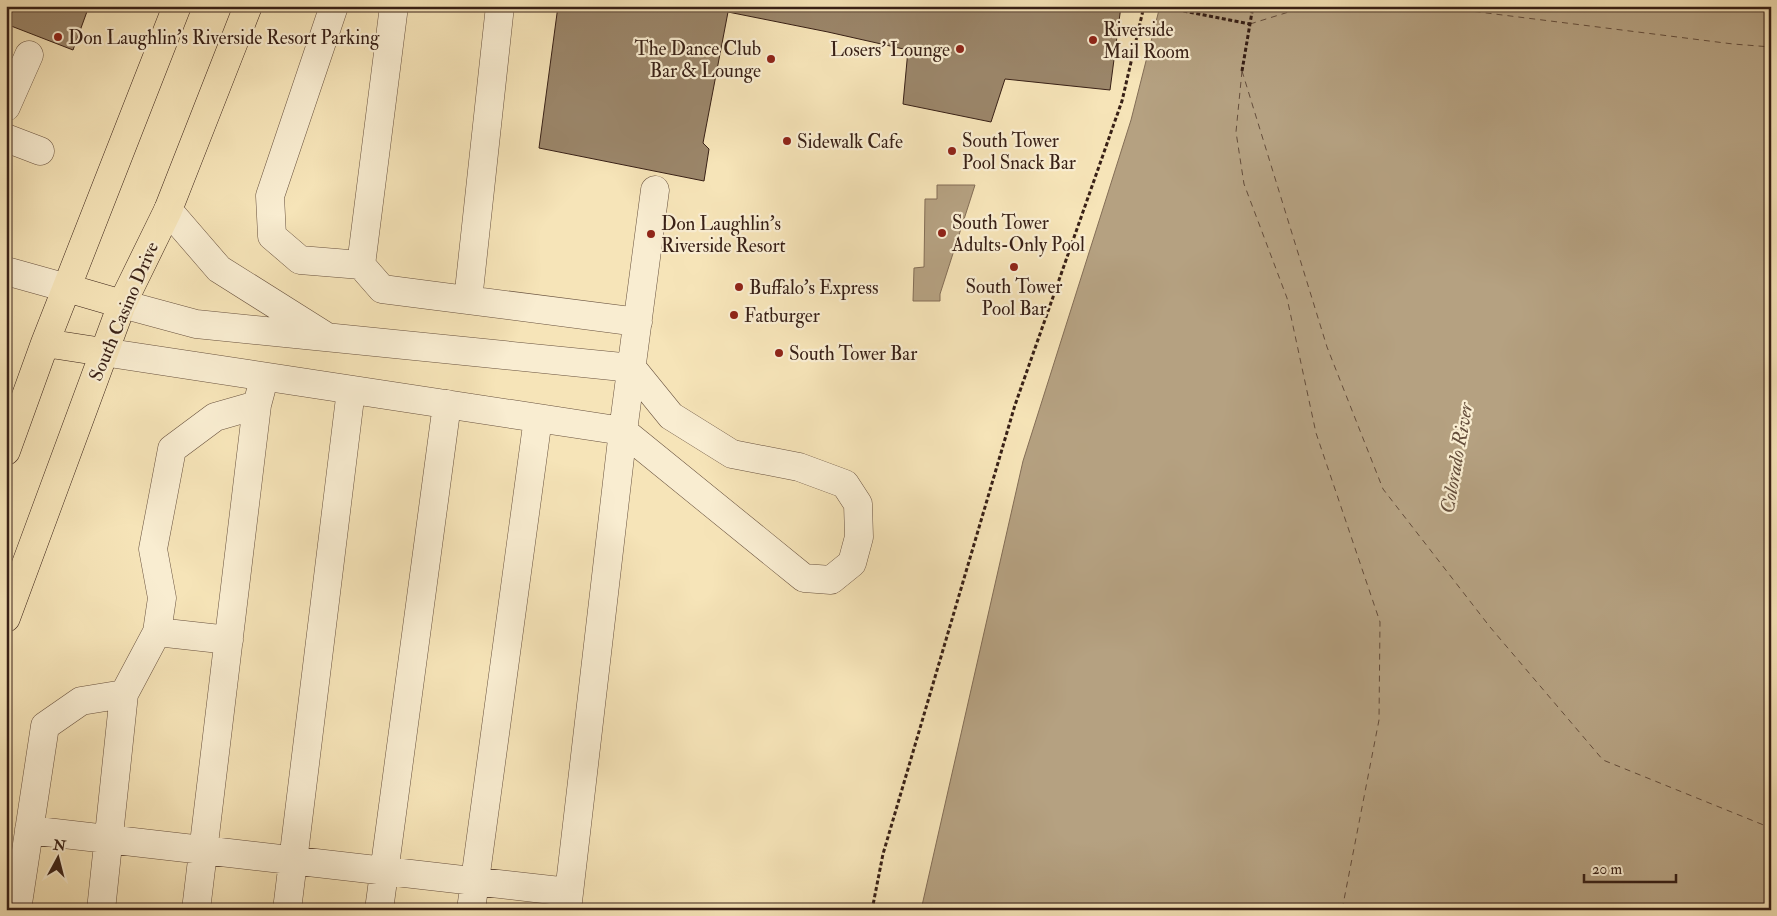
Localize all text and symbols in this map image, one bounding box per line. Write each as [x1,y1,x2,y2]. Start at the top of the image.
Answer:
place label: Riverside Mail Room [1103,18,1190,64]
place label: Don Laughlin's Riverside Resort Parking [68,26,380,50]
marker: Don Laughlin's Riverside Resort Parking [52,31,64,43]
marker: Riverside Mail Room [1087,34,1099,46]
place label: The Dance Club Bar & Lounge [635,37,761,83]
place label: Losers' Lounge [830,38,950,62]
marker: Losers' Lounge [954,43,966,55]
marker: The Dance Club Bar & Lounge [765,53,777,65]
place label: South Tower Pool Snack Bar [962,129,1076,175]
place label: Sidewalk Cafe [797,130,903,154]
marker: Sidewalk Cafe [781,135,793,147]
marker: South Tower Pool Snack Bar [946,145,958,157]
place label: South Tower Adults-Only Pool [951,211,1085,257]
place label: Don Laughlin's Riverside Resort [661,212,786,258]
marker: South Tower Adults-Only Pool [936,227,948,239]
marker: Don Laughlin's Riverside Resort [645,228,657,240]
street label: South Casino Drive [84,238,164,385]
marker: South Tower Pool Bar [1008,261,1020,273]
place label: South Tower Pool Bar [966,275,1062,321]
place label: Buffalo's Express [749,276,879,301]
marker: Buffalo's Express [733,281,745,293]
place label: Fatburger [744,304,820,328]
marker: Fatburger [728,309,740,321]
place label: South Tower Bar [789,342,917,366]
marker: South Tower Bar [773,347,785,359]
water label: Colorado River [1434,399,1479,515]
north arrow [32,834,82,884]
text: N [51,836,67,855]
scale bar [1584,851,1677,883]
text: 20 m [1592,860,1622,879]

